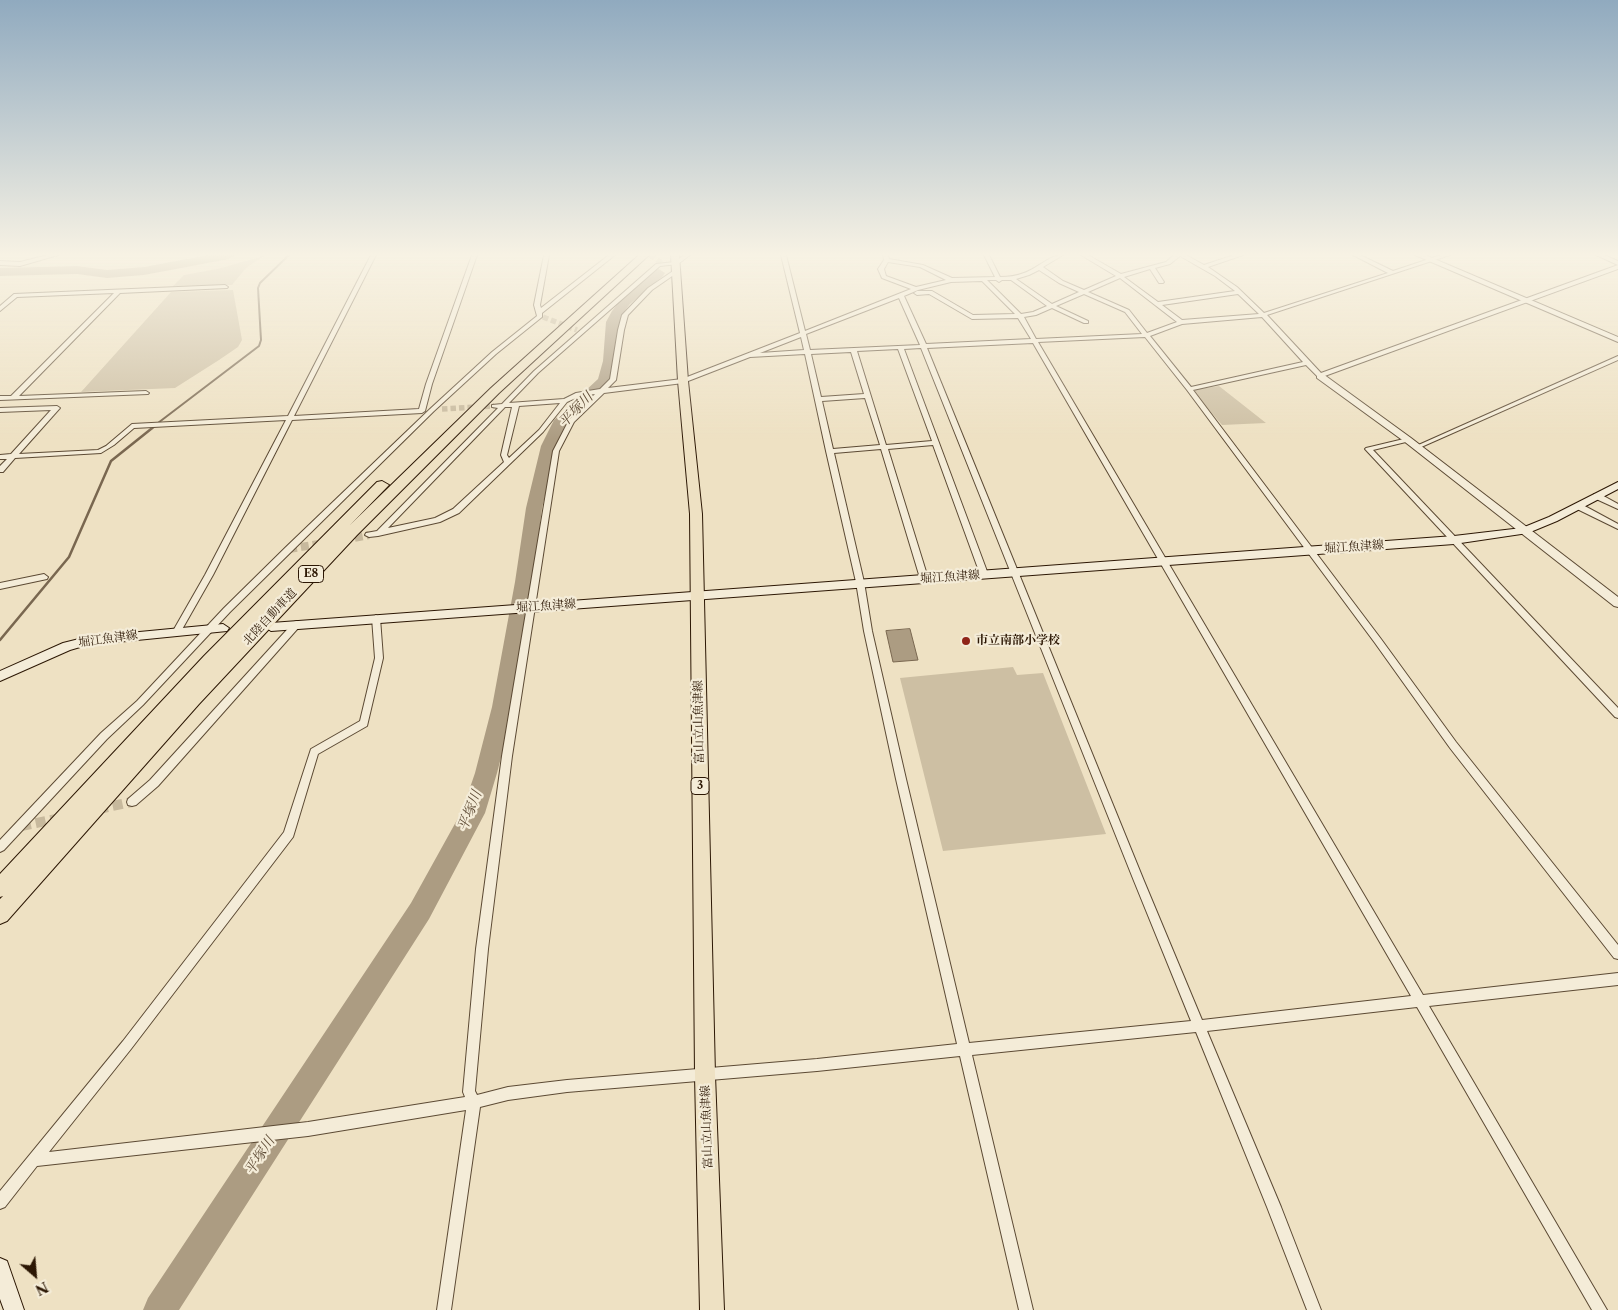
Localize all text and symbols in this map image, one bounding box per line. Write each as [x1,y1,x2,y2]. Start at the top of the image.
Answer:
water label: 平塚川 [555,389,597,431]
street label: 堀江魚津線 [1324,538,1384,556]
road number: E8 [298,566,324,582]
street label: 堀江魚津線 [920,568,980,586]
street label: 北陸自動車道 [240,586,300,648]
street label: 堀江魚津線 [516,597,576,615]
street label: 堀江魚津線 [77,628,139,650]
place label: 市立南部小学校 [976,634,1060,648]
marker: 市立南部小学校 [960,635,972,647]
street label: 富山立山魚津線 [691,680,707,764]
road number: 3 [691,778,709,794]
water label: 平塚川 [454,788,486,834]
street label: 富山立山魚津線 [698,1085,716,1169]
water label: 平塚川 [242,1134,278,1178]
north arrow [10,1250,60,1300]
text: N [32,1278,51,1299]

